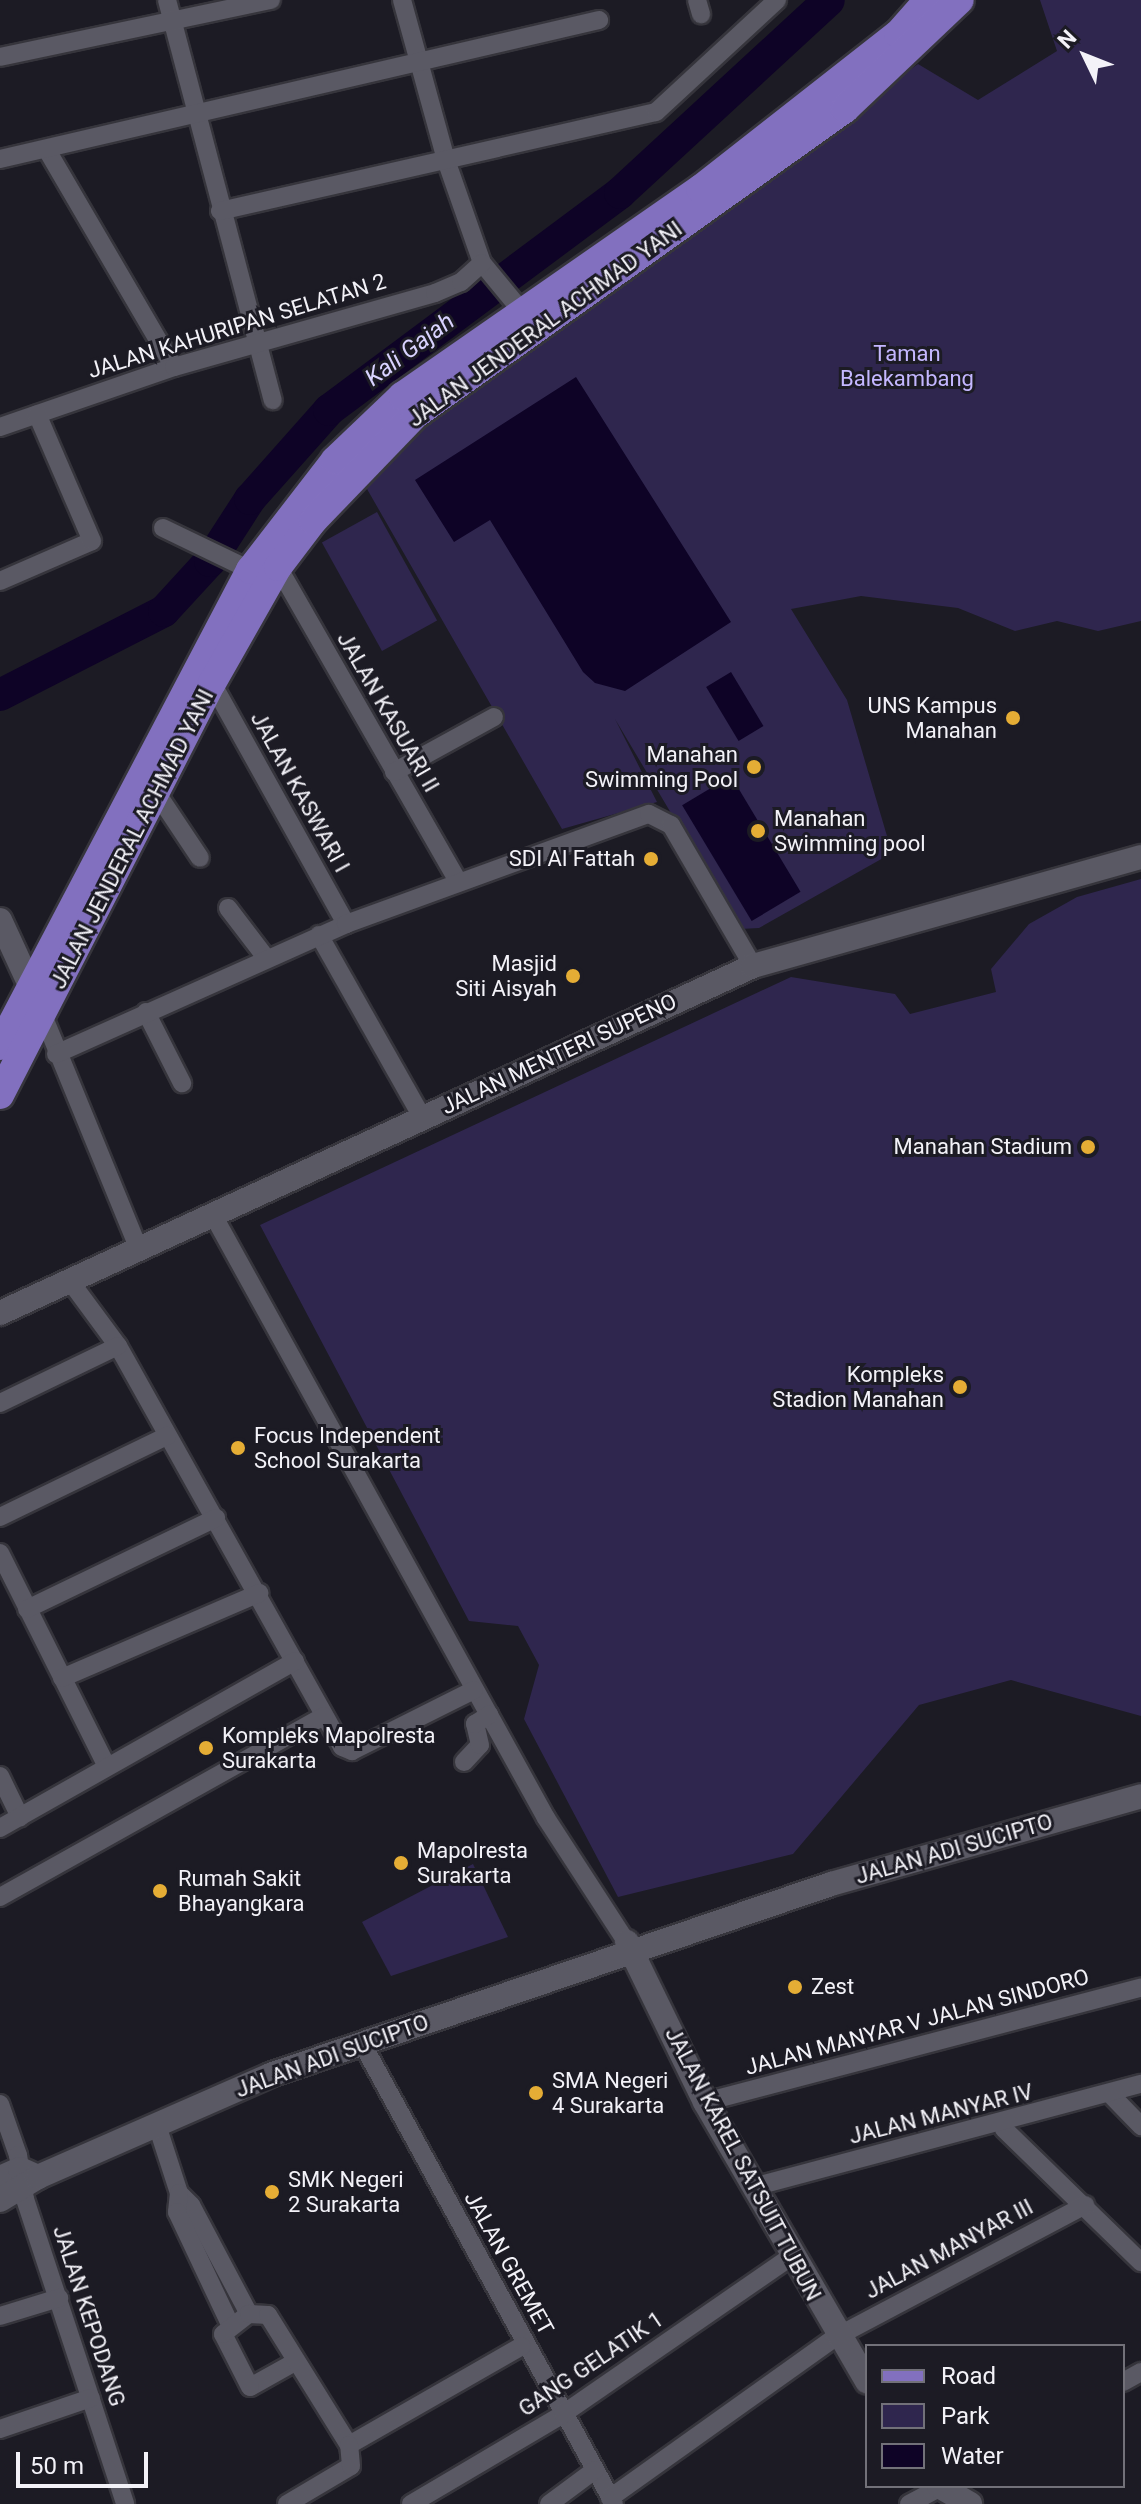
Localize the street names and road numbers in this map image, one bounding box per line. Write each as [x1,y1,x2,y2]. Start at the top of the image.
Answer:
street label: JALAN JENDERAL ACHMAD YANI [403,216,687,432]
street label: JALAN KAHURIPAN SELATAN 2 [85,268,389,384]
street label: JALAN KASUARI II [331,627,445,797]
street label: JALAN JENDERAL ACHMAD YANI [45,685,219,993]
street label: JALAN KASWARI I [245,707,355,877]
street label: JALAN MENTERI SUPENO [437,988,681,1120]
street label: JALAN ADI SUCIPTO [853,1808,1055,1890]
street label: JALAN MANYAR V JALAN SINDORO [742,1963,1092,2081]
street label: JALAN ADI SUCIPTO [232,2009,432,2103]
street label: JALAN KAREL SATSUIT TUBUN [659,2022,827,2306]
street label: JALAN MANYAR IV [846,2078,1036,2150]
street label: JALAN GREMET [459,2187,559,2339]
street label: JALAN MANYAR III [860,2194,1038,2304]
street label: JALAN KEPODANG [47,2222,131,2410]
street label: GANG GELATIK 1 [514,2306,668,2422]

